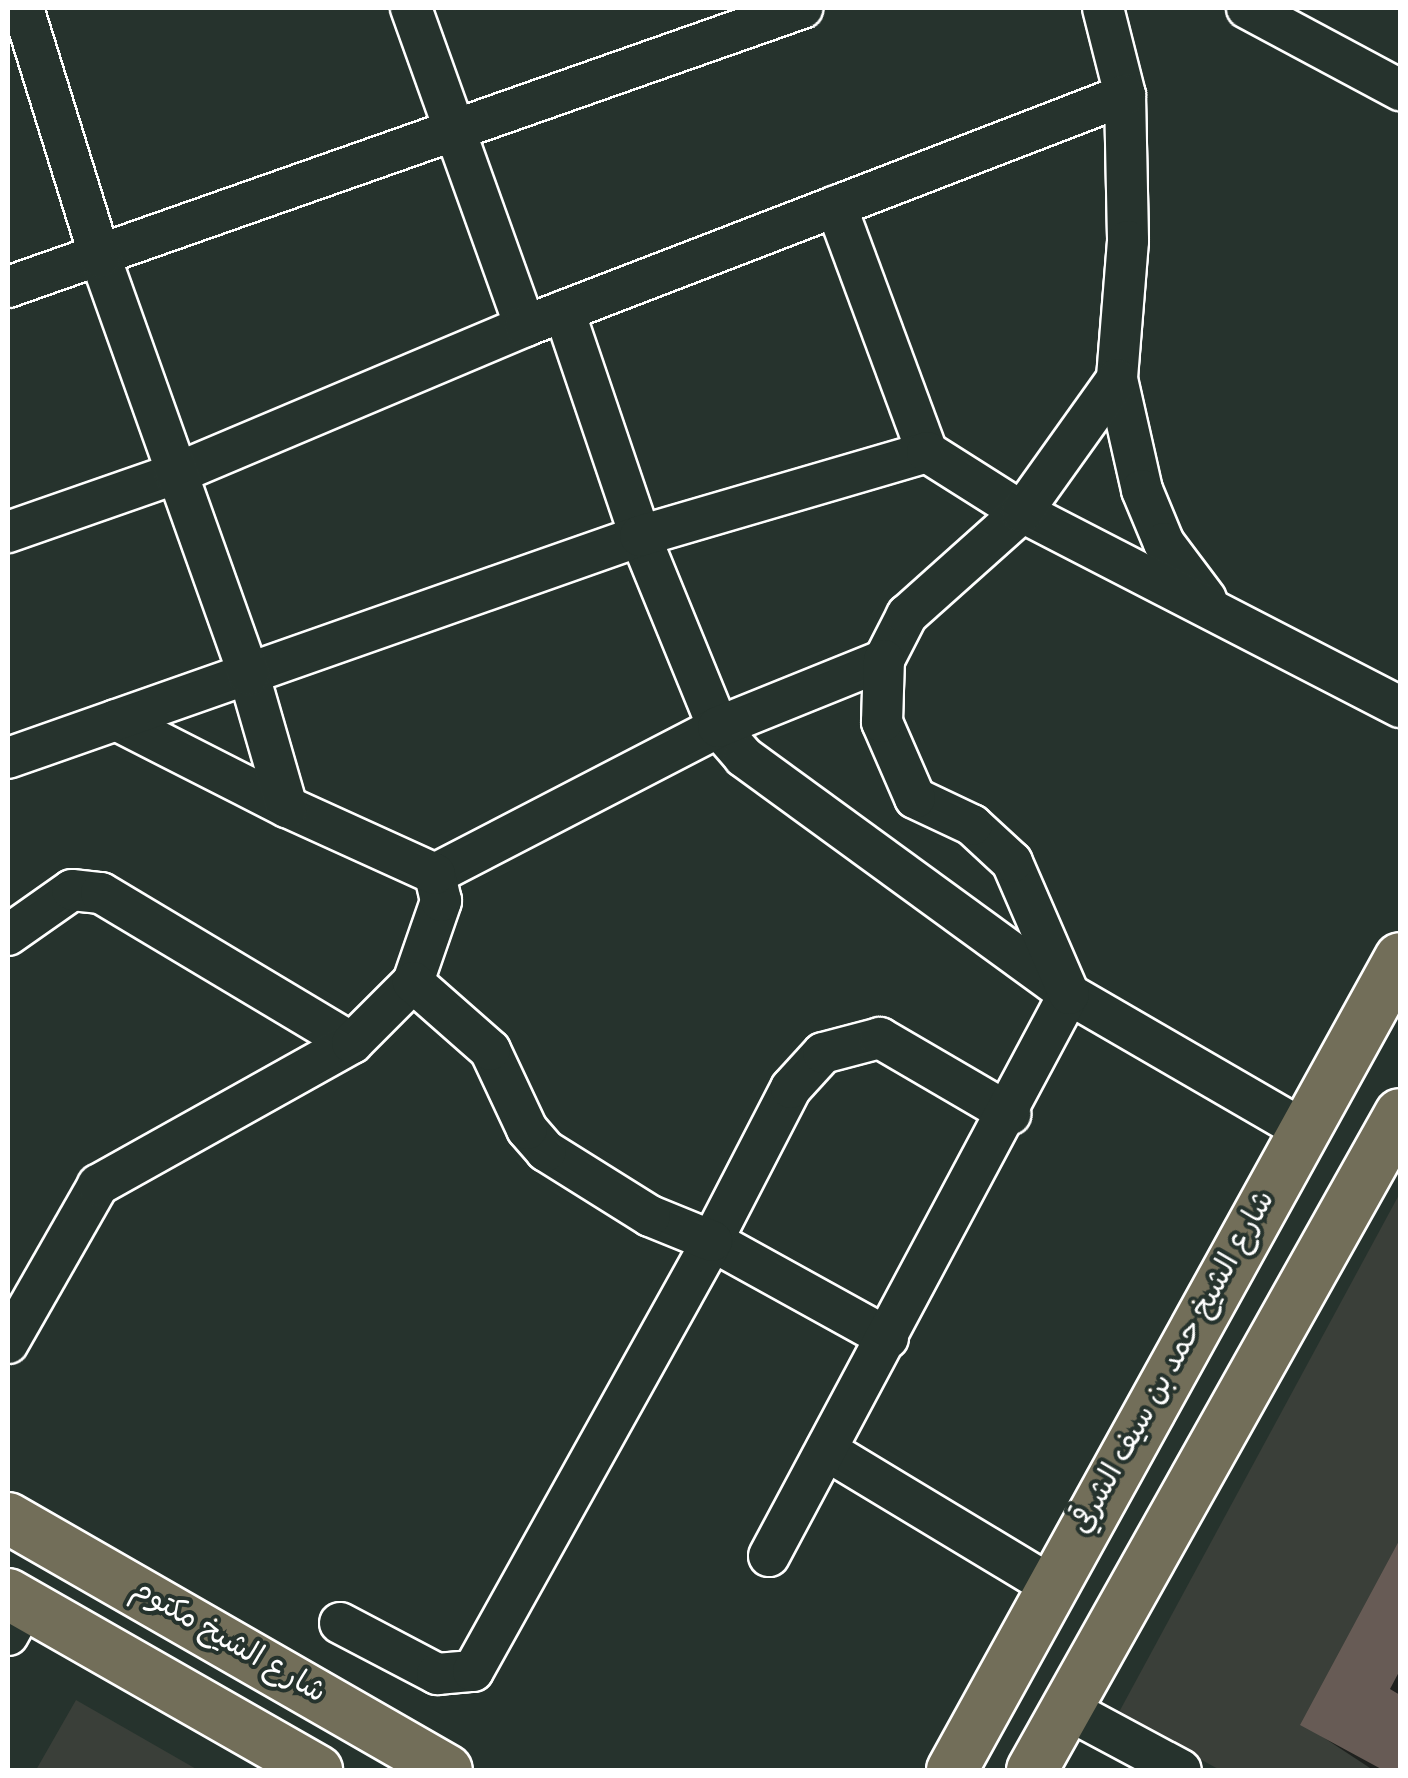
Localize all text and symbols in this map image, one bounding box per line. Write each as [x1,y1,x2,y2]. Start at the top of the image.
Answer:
street label: شارع الشيخ حمد بن سيف الشرقي [1066,1186,1286,1542]
street label: شارع الشيخ مكتوم [124,1574,330,1714]

